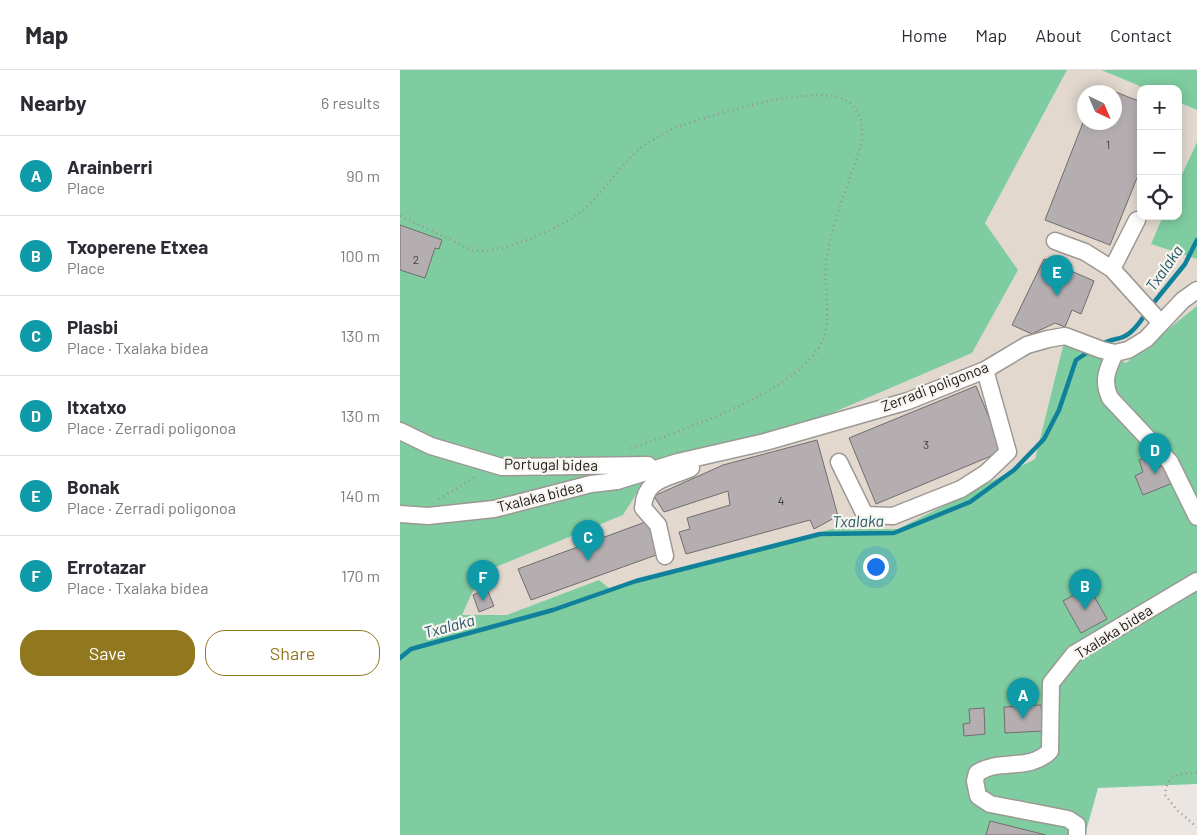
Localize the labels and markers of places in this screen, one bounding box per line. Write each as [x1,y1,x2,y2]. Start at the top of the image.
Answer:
pin: E [1041,255,1073,296]
pin: D [1139,433,1171,474]
pin: C [572,520,604,561]
pin: F [467,560,499,601]
pin: B [1069,569,1101,610]
pin: A [1007,678,1039,719]

